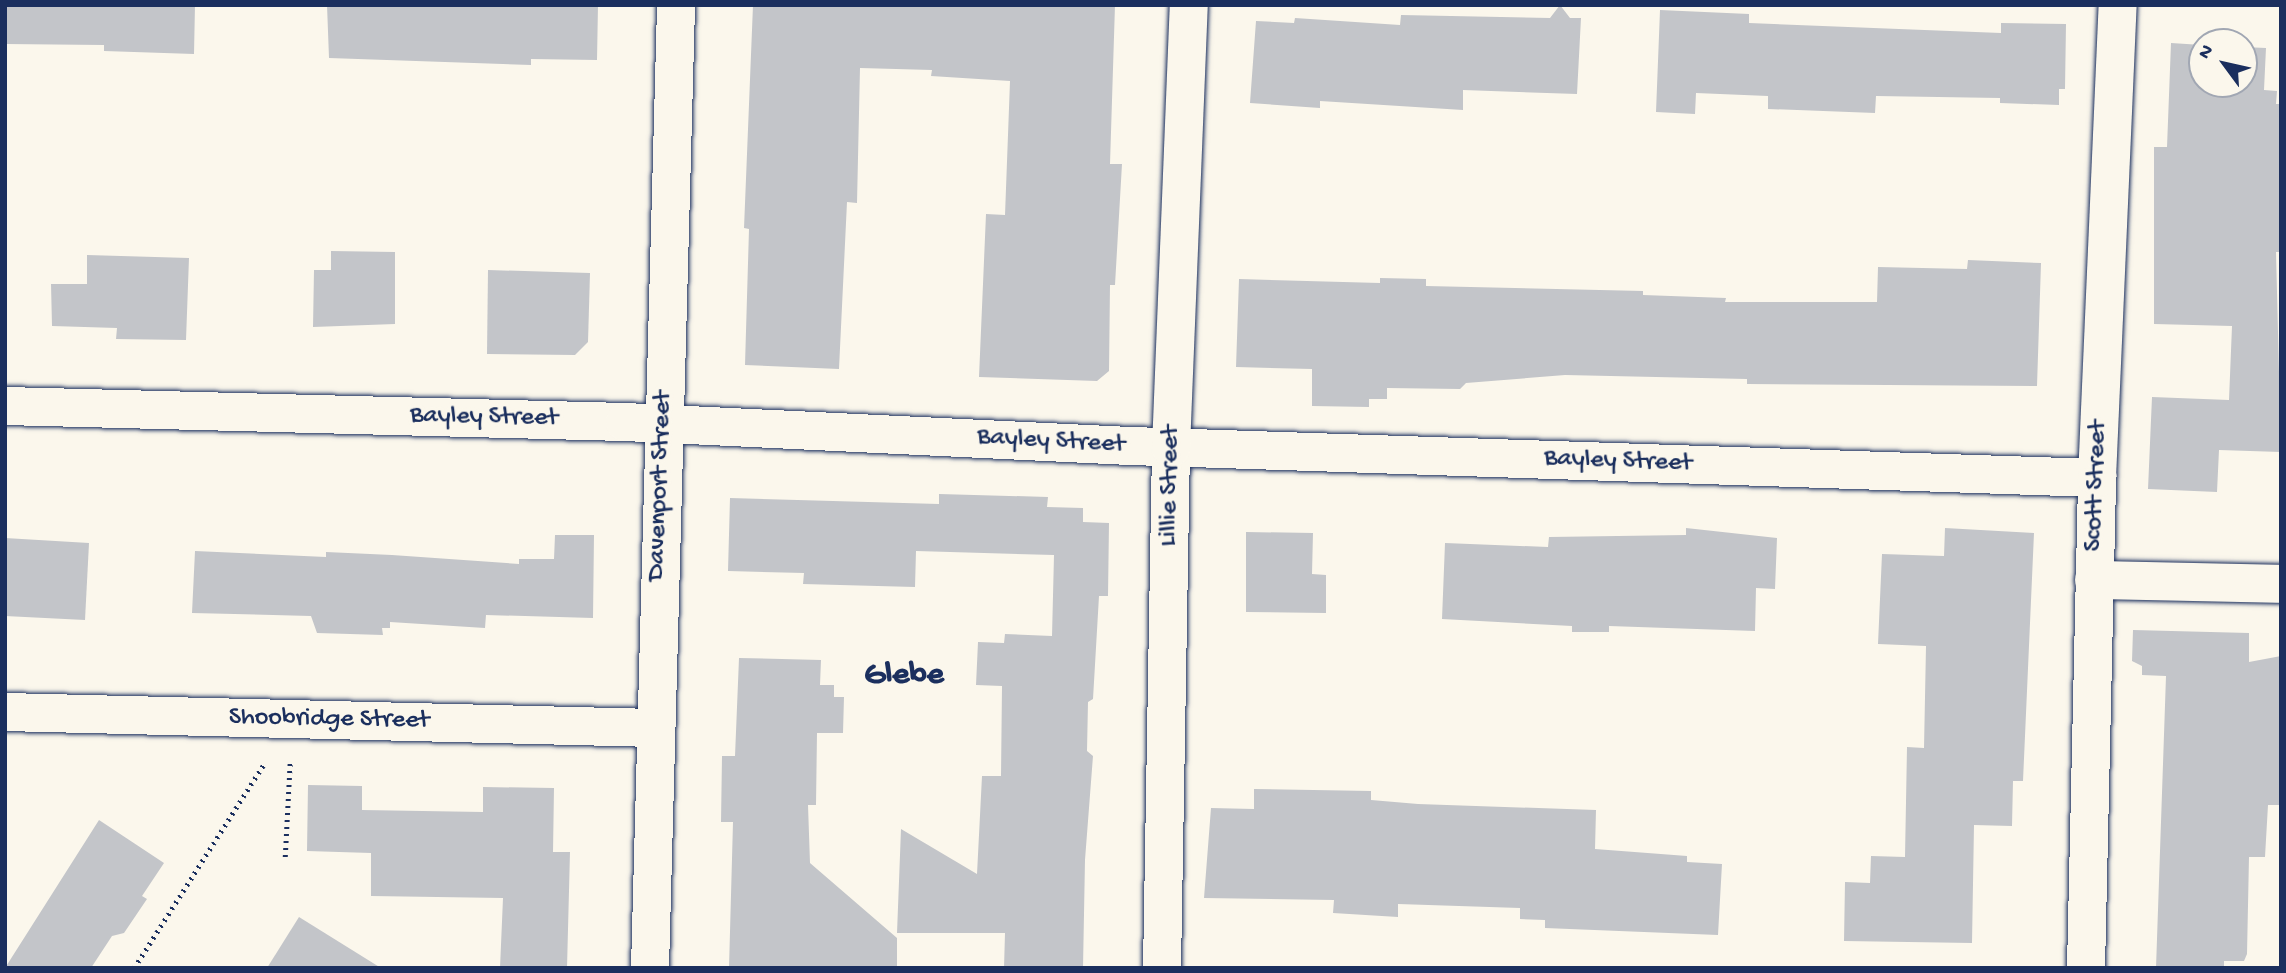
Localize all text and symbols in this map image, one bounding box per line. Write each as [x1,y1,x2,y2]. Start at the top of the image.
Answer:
north arrow [2188,28,2258,98]
text: N [2194,41,2220,64]
street label: Davenport Street [642,390,680,582]
street label: Bayley Street [410,401,558,435]
street label: Scott Street [2079,420,2115,552]
street label: Bayley Street [976,423,1126,461]
street label: Lillie Street [1154,425,1188,547]
street label: Bayley Street [1544,444,1692,480]
district label: Glebe [864,657,944,697]
street label: Shoobridge Street [228,703,430,737]

